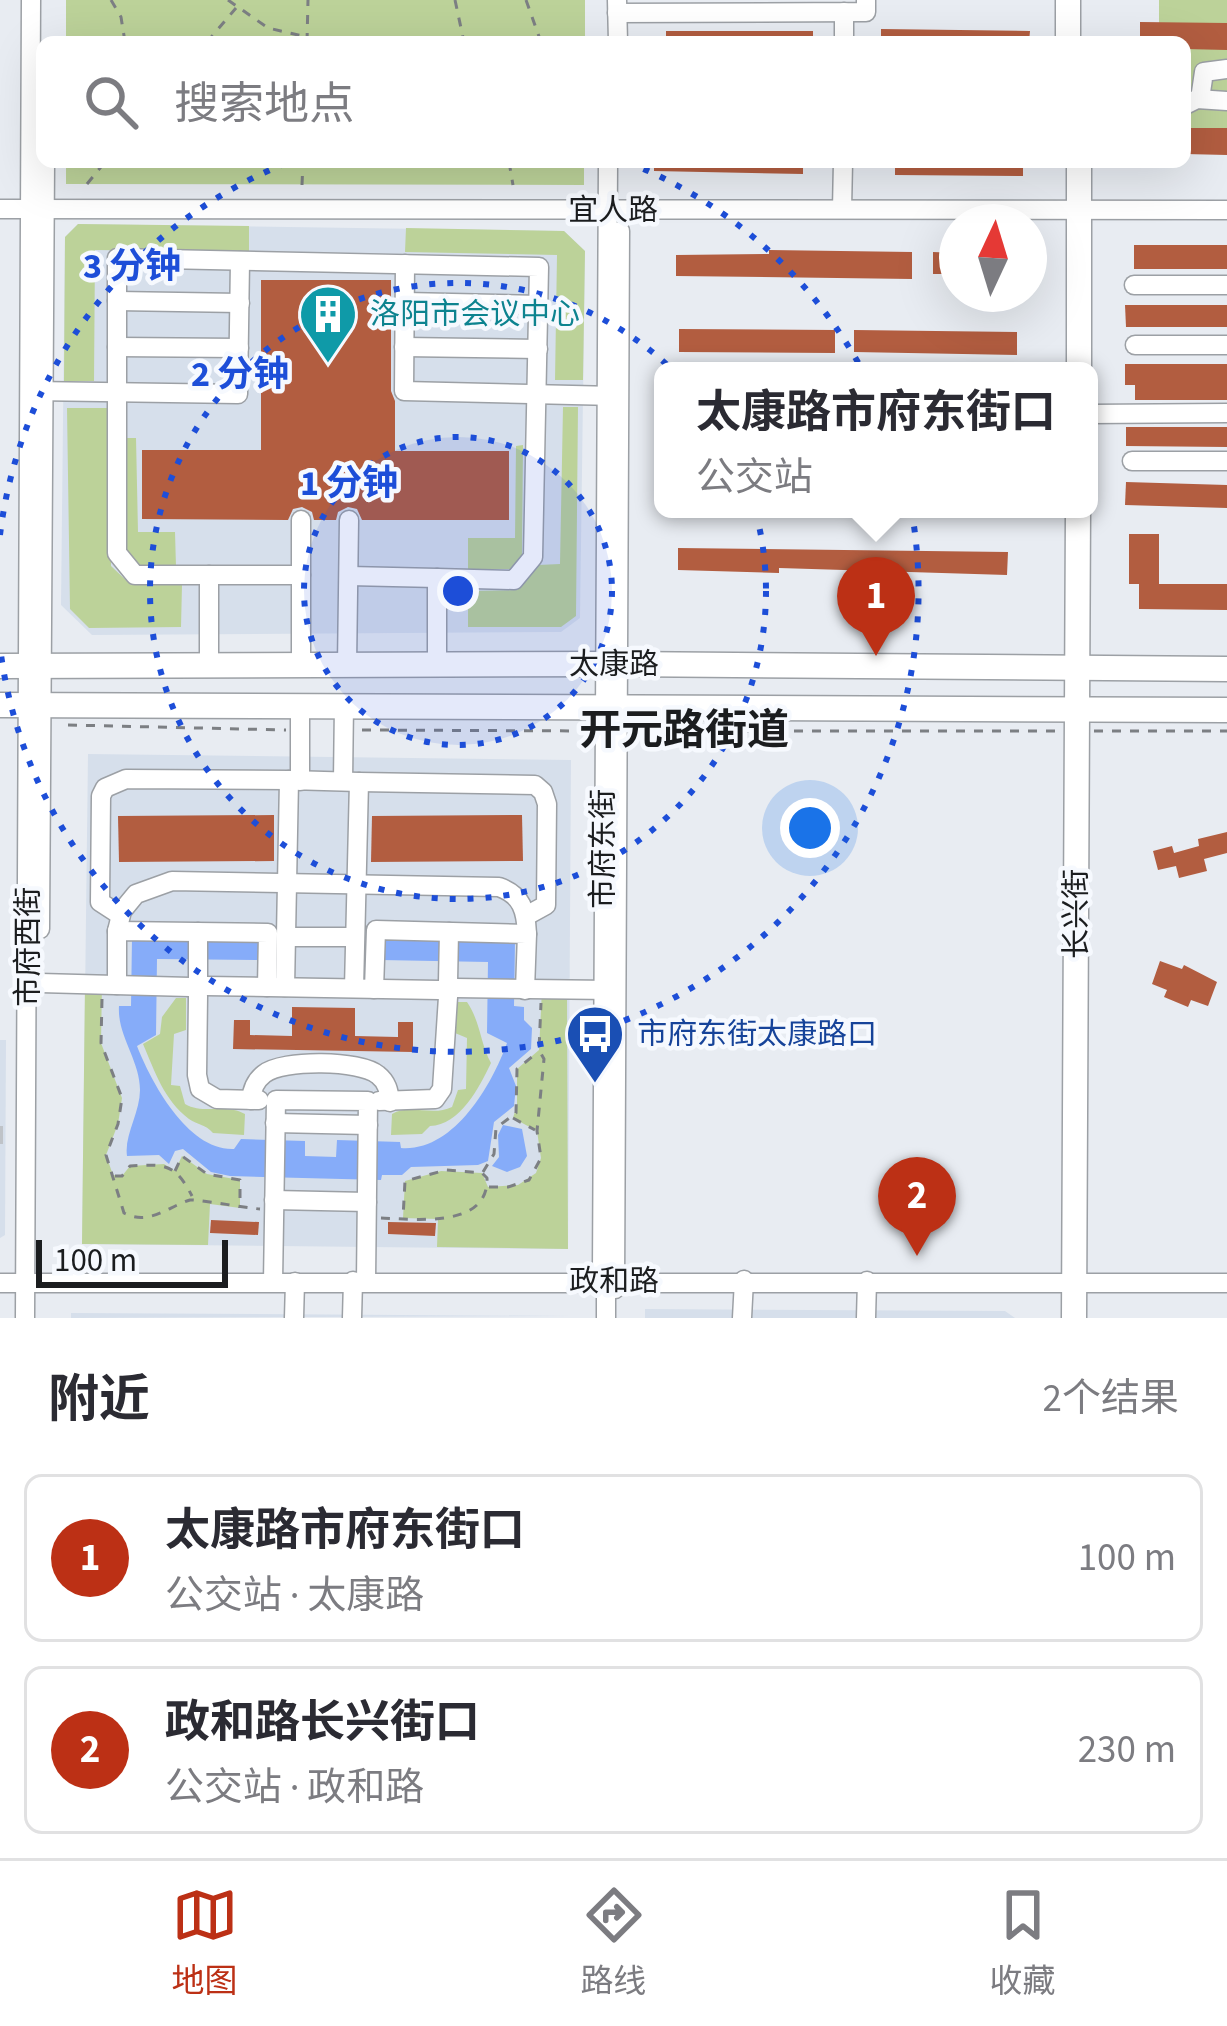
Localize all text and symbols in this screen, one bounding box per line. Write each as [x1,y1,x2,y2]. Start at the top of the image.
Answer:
search box [36,36,1191,168]
icon: search [78,69,144,135]
text: 搜索地点 [174,73,354,137]
street label: 宜人路 [568,189,658,232]
north arrow [939,204,1047,312]
text: 3 分钟 [83,241,181,292]
building icon: 洛阳市会议中心 [297,283,359,365]
place label: 洛阳市会议中心 [370,293,580,336]
text: 2 分钟 [191,349,289,400]
popup [654,362,1098,518]
text: 太康路市府东街口 [696,381,1056,445]
text: 公交站 [696,450,813,506]
text: 1 分钟 [300,458,398,509]
pin: 1 [837,557,915,656]
centre of rings [437,570,479,612]
street label: 太康路 [569,643,659,686]
district label: 开元路街道 [579,701,789,761]
street label: 市府东街 [582,789,625,909]
your location [780,798,840,858]
street label: 长兴街 [1055,869,1098,959]
street label: 市府西街 [7,887,50,1007]
bus stop icon: 市府东街太康路口 [564,1003,626,1085]
place label: 市府东街太康路口 [637,1013,877,1056]
pin: 2 [878,1157,956,1256]
scale bar [36,1234,228,1287]
text: 100 m [54,1237,137,1284]
street label: 政和路 [569,1260,659,1303]
text: 附近 [48,1364,150,1436]
text: 2个结果 [1043,1371,1179,1427]
text: 太康路市府东街口 [165,1499,525,1563]
text: 1 [80,1530,100,1586]
text: 100 m [1078,1530,1176,1586]
text: 公交站 · 太康路 [165,1568,424,1624]
text: 政和路长兴街口 [165,1691,480,1755]
text: 2 [80,1722,100,1778]
text: 230 m [1078,1722,1176,1778]
text: 公交站 · 政和路 [165,1760,424,1816]
tab: 地图 [172,1882,238,2005]
tab: 路线 [581,1882,647,2005]
tab: 收藏 [990,1882,1056,2005]

